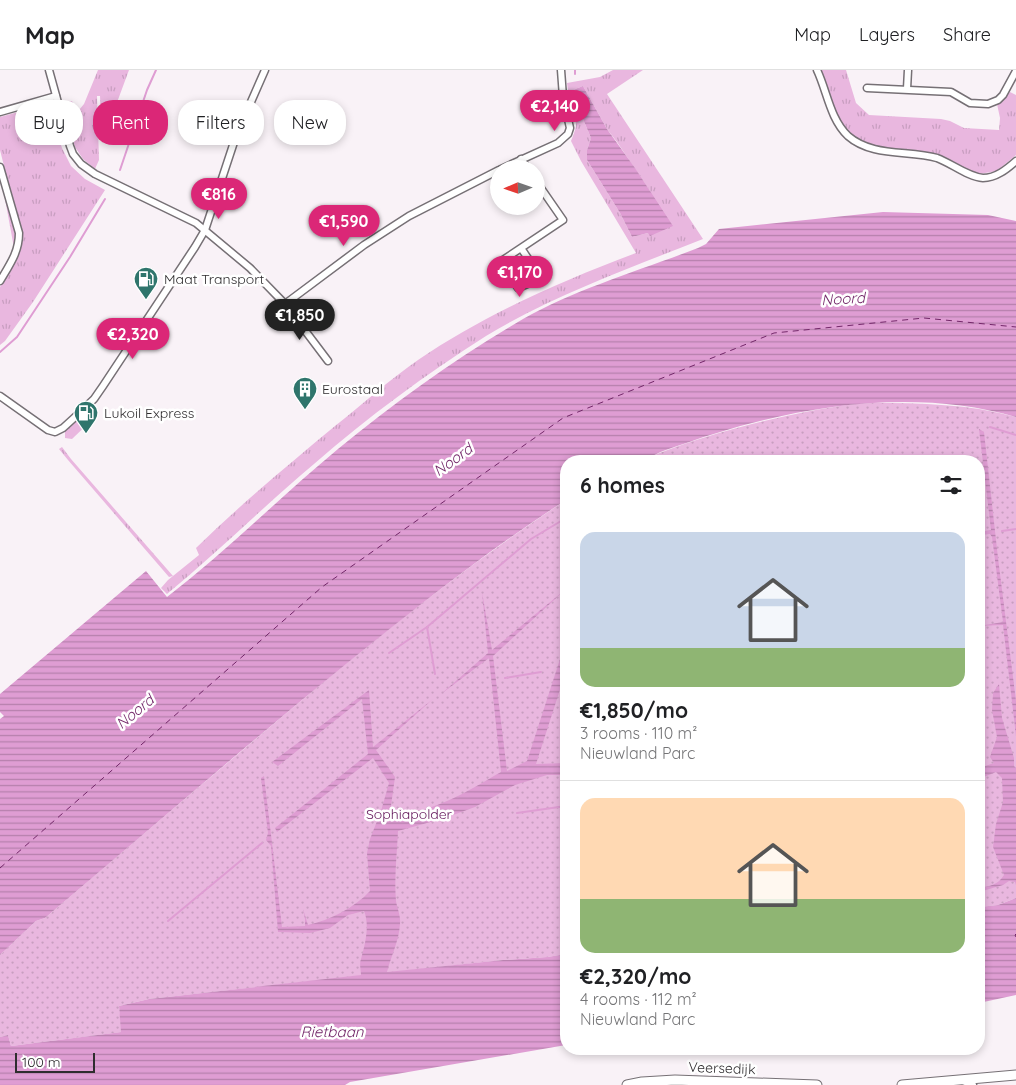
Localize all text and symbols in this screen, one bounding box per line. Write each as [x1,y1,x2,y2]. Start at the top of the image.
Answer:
text: Map [25,20,75,50]
text: Map [794,23,831,46]
text: Layers [859,23,915,46]
text: Share [943,23,991,46]
pin: €2,140 [514,90,596,132]
text: €2,140 [531,96,579,116]
chip: Buy [15,100,83,145]
chip: Rent [93,100,168,145]
chip: Filters [178,100,264,145]
chip: New [274,100,346,145]
north arrow [490,160,545,215]
map controls [490,160,545,215]
pin: €816 [189,178,249,220]
text: €816 [202,184,236,204]
pin: €1,590 [303,204,385,247]
text: €1,590 [320,211,368,231]
pin: €1,170 [479,256,561,298]
text: €1,170 [498,262,542,282]
fuel station icon: Maat Transport [133,266,159,300]
place label: Maat Transport [164,270,265,288]
water label: Noord [821,288,867,309]
pin: €1,850 [259,298,341,341]
text: €1,850 [276,305,324,325]
pin: €2,320 [92,318,174,360]
text: €2,320 [107,324,159,344]
building icon: Eurostaal [292,376,318,410]
place label: Eurostaal [322,380,383,398]
fuel station icon: Lukoil Express [73,400,99,434]
place label: Lukoil Express [104,404,194,422]
water label: Noord [429,438,477,480]
icon: filters [937,471,965,499]
text: 6 homes [580,472,665,498]
icon: home [728,565,818,655]
water label: Noord [112,689,159,733]
text: €1,850/mo [580,697,688,723]
text: 3 rooms · 110 m² [580,723,697,743]
text: Nieuwland Parc [580,743,695,763]
park label: Sophiapolder [366,805,453,823]
icon: home [728,830,818,920]
text: €2,320/mo [580,963,691,989]
text: 4 rooms · 112 m² [580,989,697,1009]
text: Nieuwland Parc [580,1009,695,1029]
water label: Rietbaan [301,1022,364,1041]
scale bar [15,1050,95,1073]
text: 100 m [22,1053,60,1071]
street label: Veersedijk [688,1058,756,1078]

